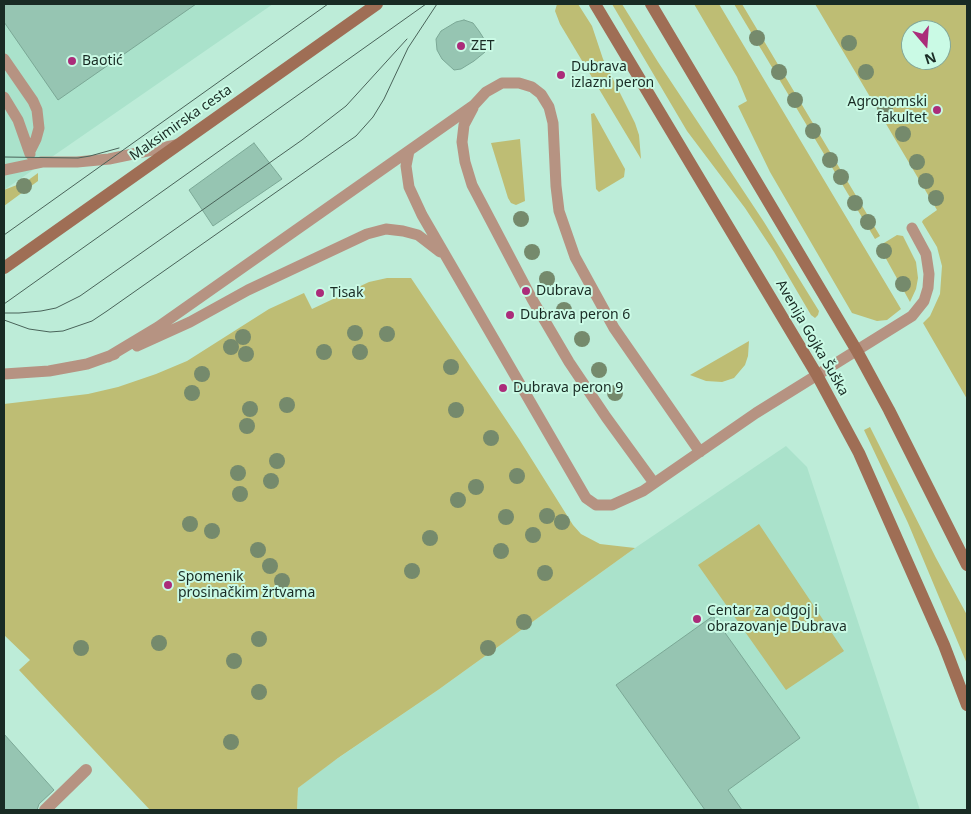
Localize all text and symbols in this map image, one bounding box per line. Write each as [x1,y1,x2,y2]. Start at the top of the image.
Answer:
north arrow [901,20,951,70]
place label: ZET [471,38,495,54]
marker: ZET [455,40,467,52]
text: N [922,48,939,70]
place label: Baotić [82,53,123,69]
marker: Baotić [66,55,78,67]
place label: Dubrava izlazni peron [571,59,654,92]
marker: Dubrava izlazni peron [555,69,567,81]
street label: Maksimirska cesta [127,81,235,165]
place label: Agronomski fakultet [847,94,927,126]
marker: Agronomski fakultet [931,104,943,116]
street label: Avenija Gojka Šuška [772,277,852,399]
place label: Dubrava [536,283,592,299]
place label: Tisak [330,285,363,301]
marker: Dubrava [520,285,532,297]
marker: Tisak [314,287,326,299]
place label: Dubrava peron 6 [520,307,630,323]
marker: Dubrava peron 6 [504,309,516,321]
place label: Dubrava peron 9 [513,380,623,396]
marker: Dubrava peron 9 [497,382,509,394]
place label: Spomenik prosinačkim žrtvama [178,569,315,602]
marker: Spomenik prosinačkim žrtvama [162,579,174,591]
place label: Centar za odgoj i obrazovanje Dubrava [707,603,847,636]
marker: Centar za odgoj i obrazovanje Dubrava [691,613,703,625]

